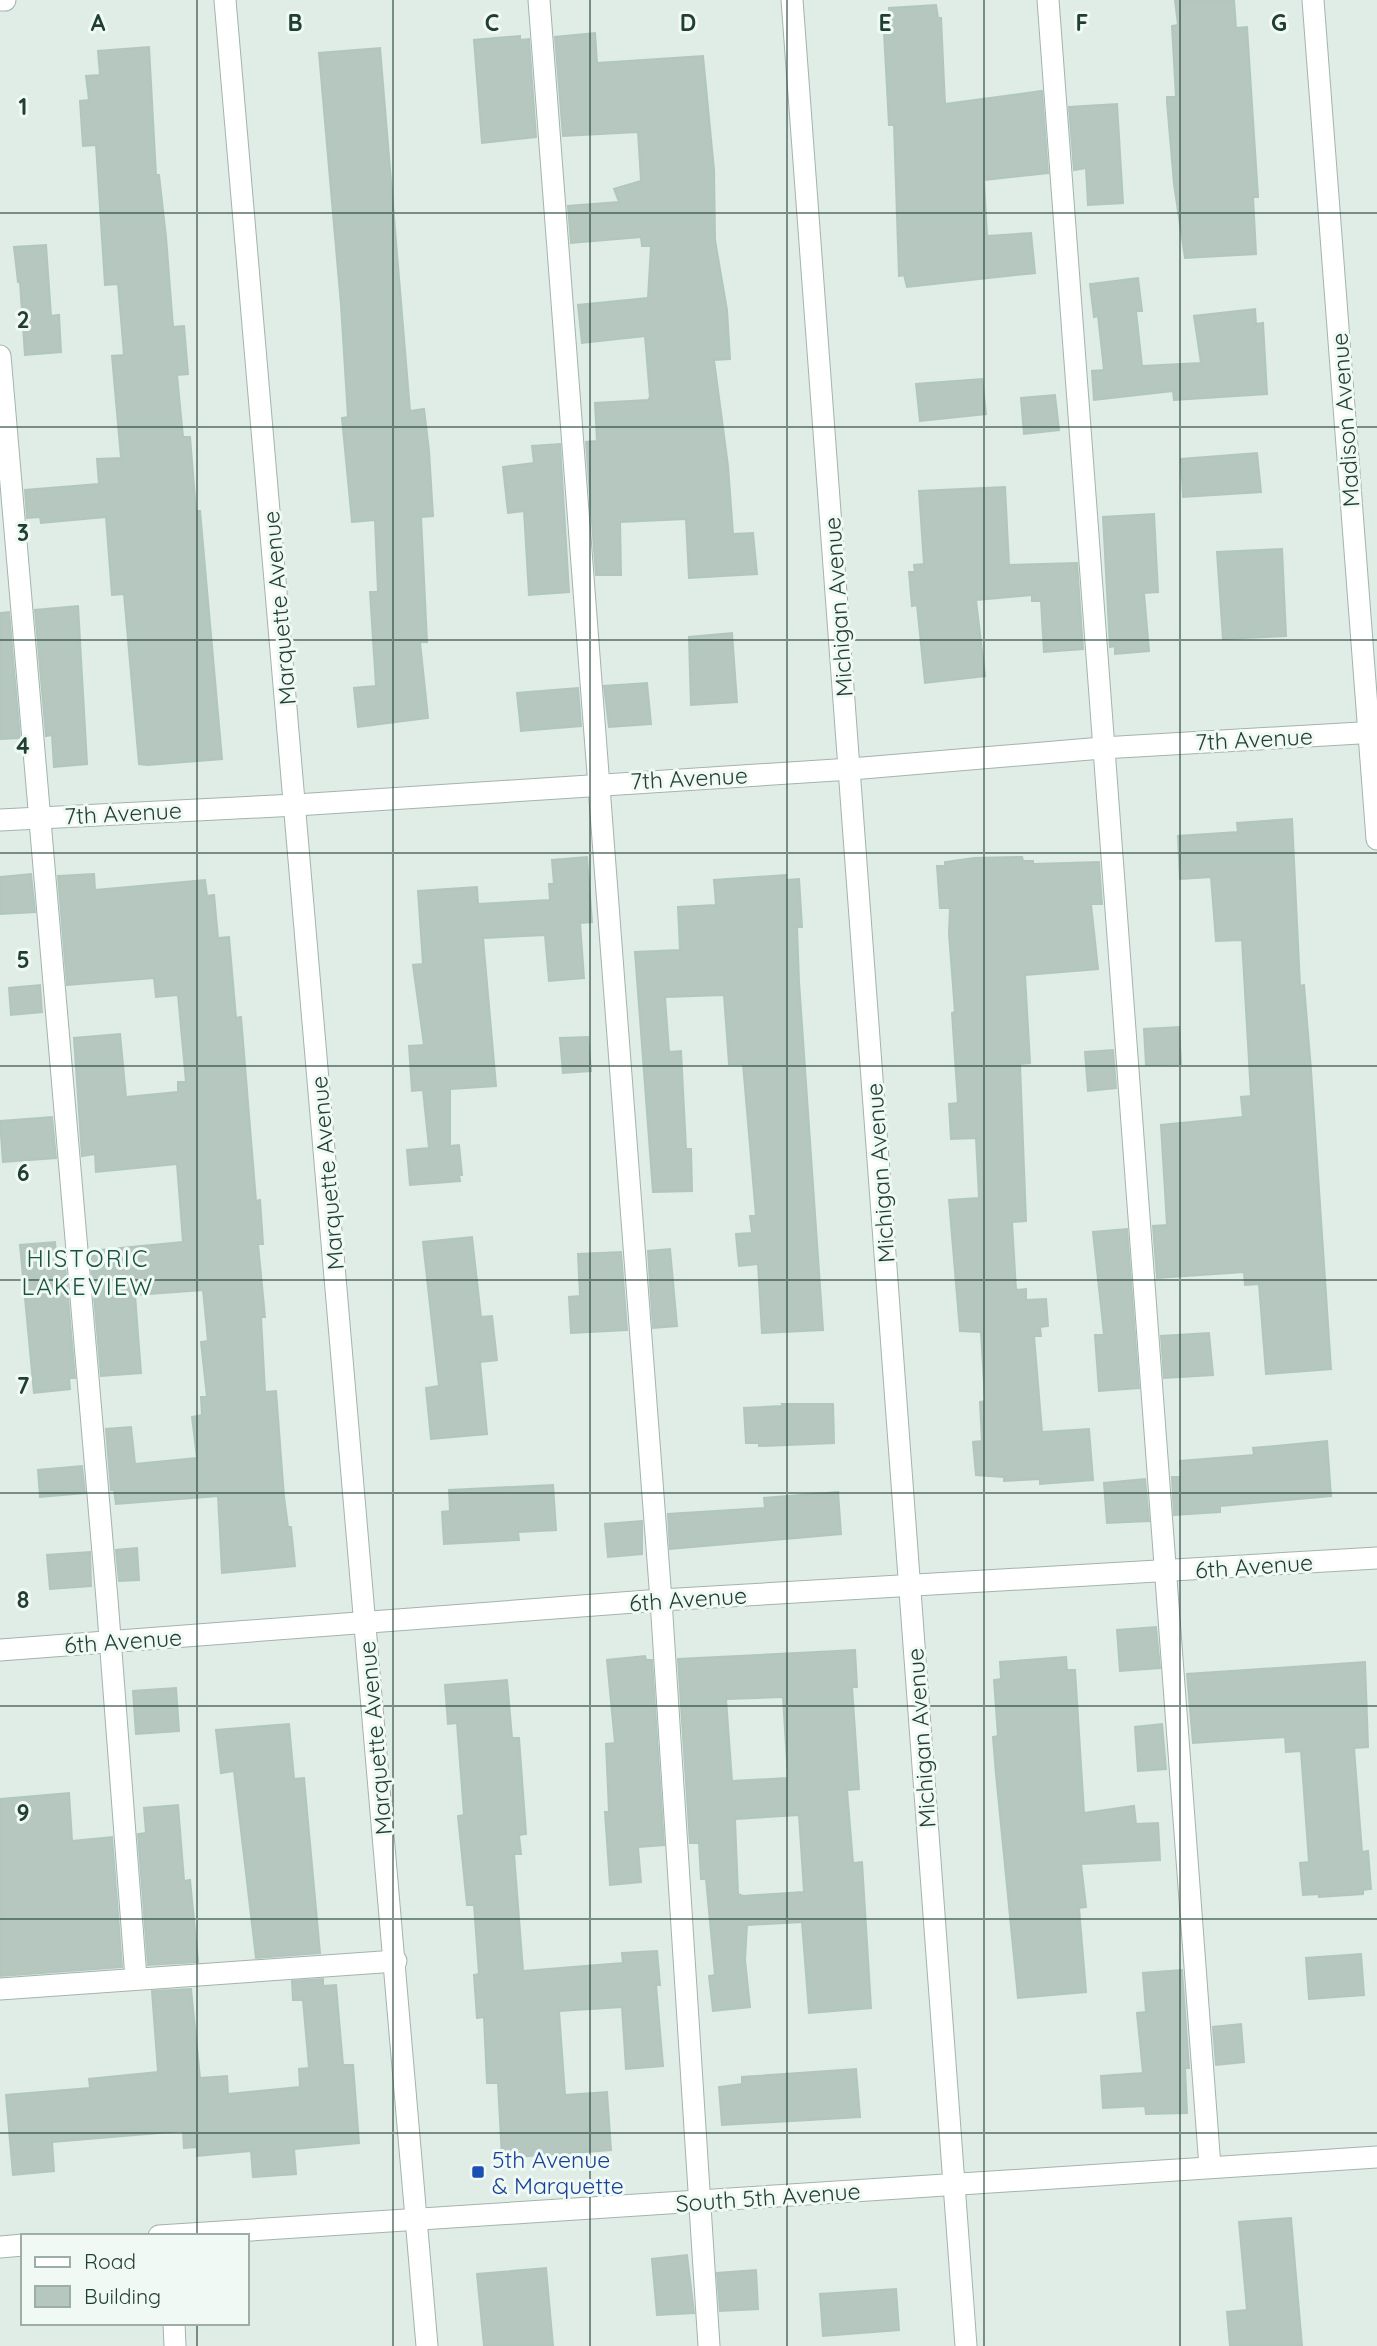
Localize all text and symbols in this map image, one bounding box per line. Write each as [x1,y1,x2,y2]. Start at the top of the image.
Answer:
text: A [91,8,106,37]
text: B [287,8,303,37]
text: C [485,8,499,37]
text: D [680,8,696,37]
text: E [878,8,892,37]
text: F [1076,8,1088,37]
text: G [1271,8,1287,37]
text: 1 [19,92,27,121]
text: 2 [16,305,30,334]
street label: Madison Avenue [1324,332,1366,508]
street label: Marquette Avenue [256,510,302,706]
street label: Michigan Avenue [817,516,859,698]
text: 3 [17,518,29,547]
street label: 7th Avenue [1195,721,1313,757]
text: 4 [16,731,30,760]
street label: 7th Avenue [630,760,748,796]
street label: 7th Avenue [64,795,182,831]
text: 5 [16,945,30,974]
street label: Marquette Avenue [304,1075,350,1271]
street label: Michigan Avenue [859,1082,901,1264]
text: 6 [17,1158,29,1187]
district label: HISTORIC LAKEVIEW [22,1243,154,1301]
text: 7 [17,1371,30,1400]
street label: 6th Avenue [1194,1547,1314,1585]
street label: 6th Avenue [628,1580,748,1618]
text: 8 [17,1585,29,1614]
street label: 6th Avenue [63,1622,183,1660]
street label: Marquette Avenue [352,1640,398,1836]
street label: Michigan Avenue [900,1647,942,1829]
text: 9 [16,1798,30,1827]
place label: 5th Avenue & Marquette [492,2145,624,2200]
marker: 5th Avenue & Marquette [470,2164,486,2180]
street label: South 5th Avenue [675,2176,861,2218]
legend [21,2234,248,2325]
text: Road [84,2248,136,2274]
text: Building [84,2283,161,2309]

